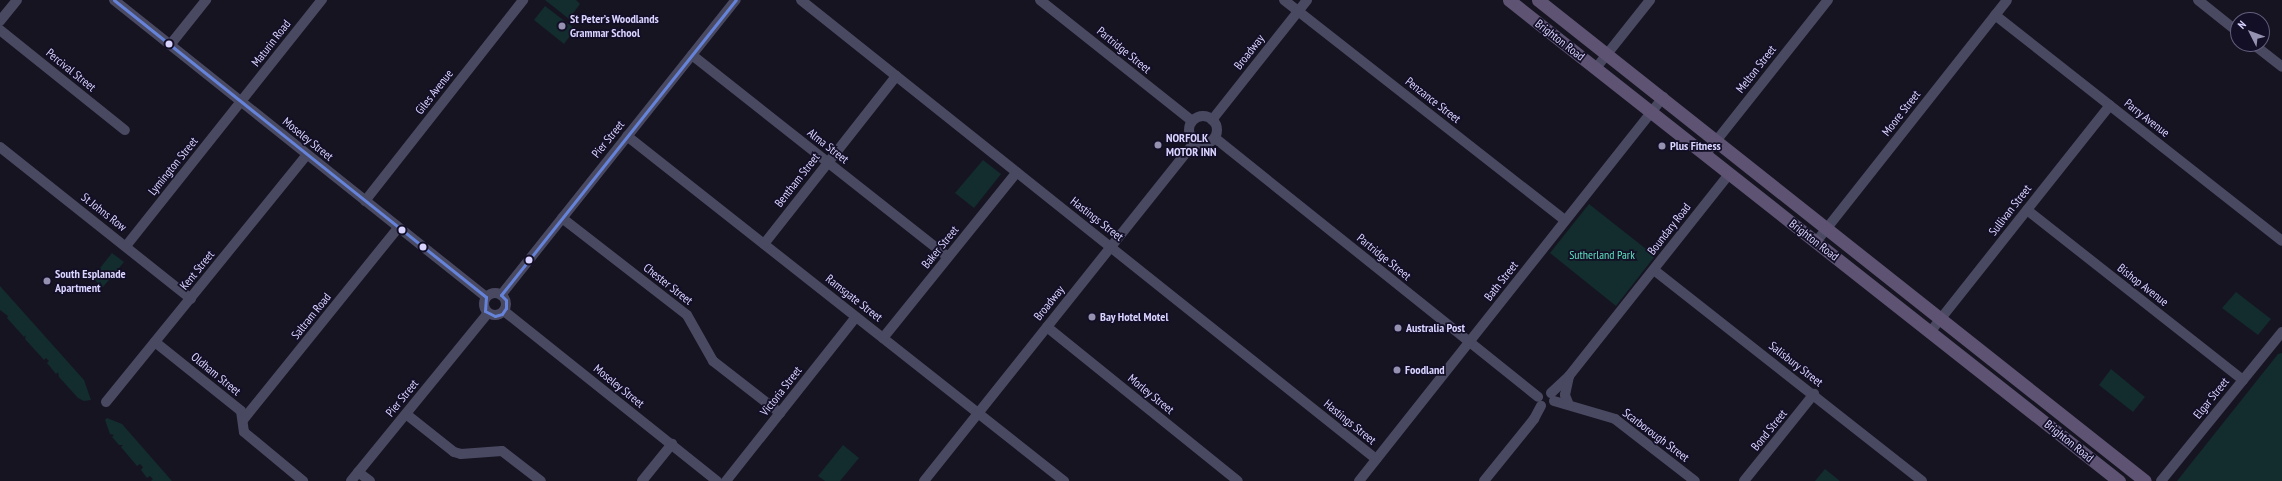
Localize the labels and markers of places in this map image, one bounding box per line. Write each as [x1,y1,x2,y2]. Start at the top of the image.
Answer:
place label: St Peter’s Woodlands Grammar School [570,12,659,40]
marker: St Peter’s Woodlands Grammar School [557,21,567,31]
unlabelled marker [164,39,174,49]
place label: NORFOLK MOTOR INN [1166,131,1217,159]
place label: Plus Fitness [1670,139,1721,153]
marker: NORFOLK MOTOR INN [1153,140,1163,150]
marker: Plus Fitness [1657,141,1667,151]
unlabelled marker [397,225,407,235]
unlabelled marker [418,242,428,252]
unlabelled marker [524,255,534,265]
place label: South Esplanade Apartment [55,267,126,295]
marker: South Esplanade Apartment [42,276,52,286]
place label: Bay Hotel Motel [1100,310,1169,324]
marker: Bay Hotel Motel [1087,312,1097,322]
place label: Australia Post [1406,321,1465,335]
marker: Australia Post [1393,323,1403,333]
place label: Foodland [1405,363,1445,377]
marker: Foodland [1392,365,1402,375]

